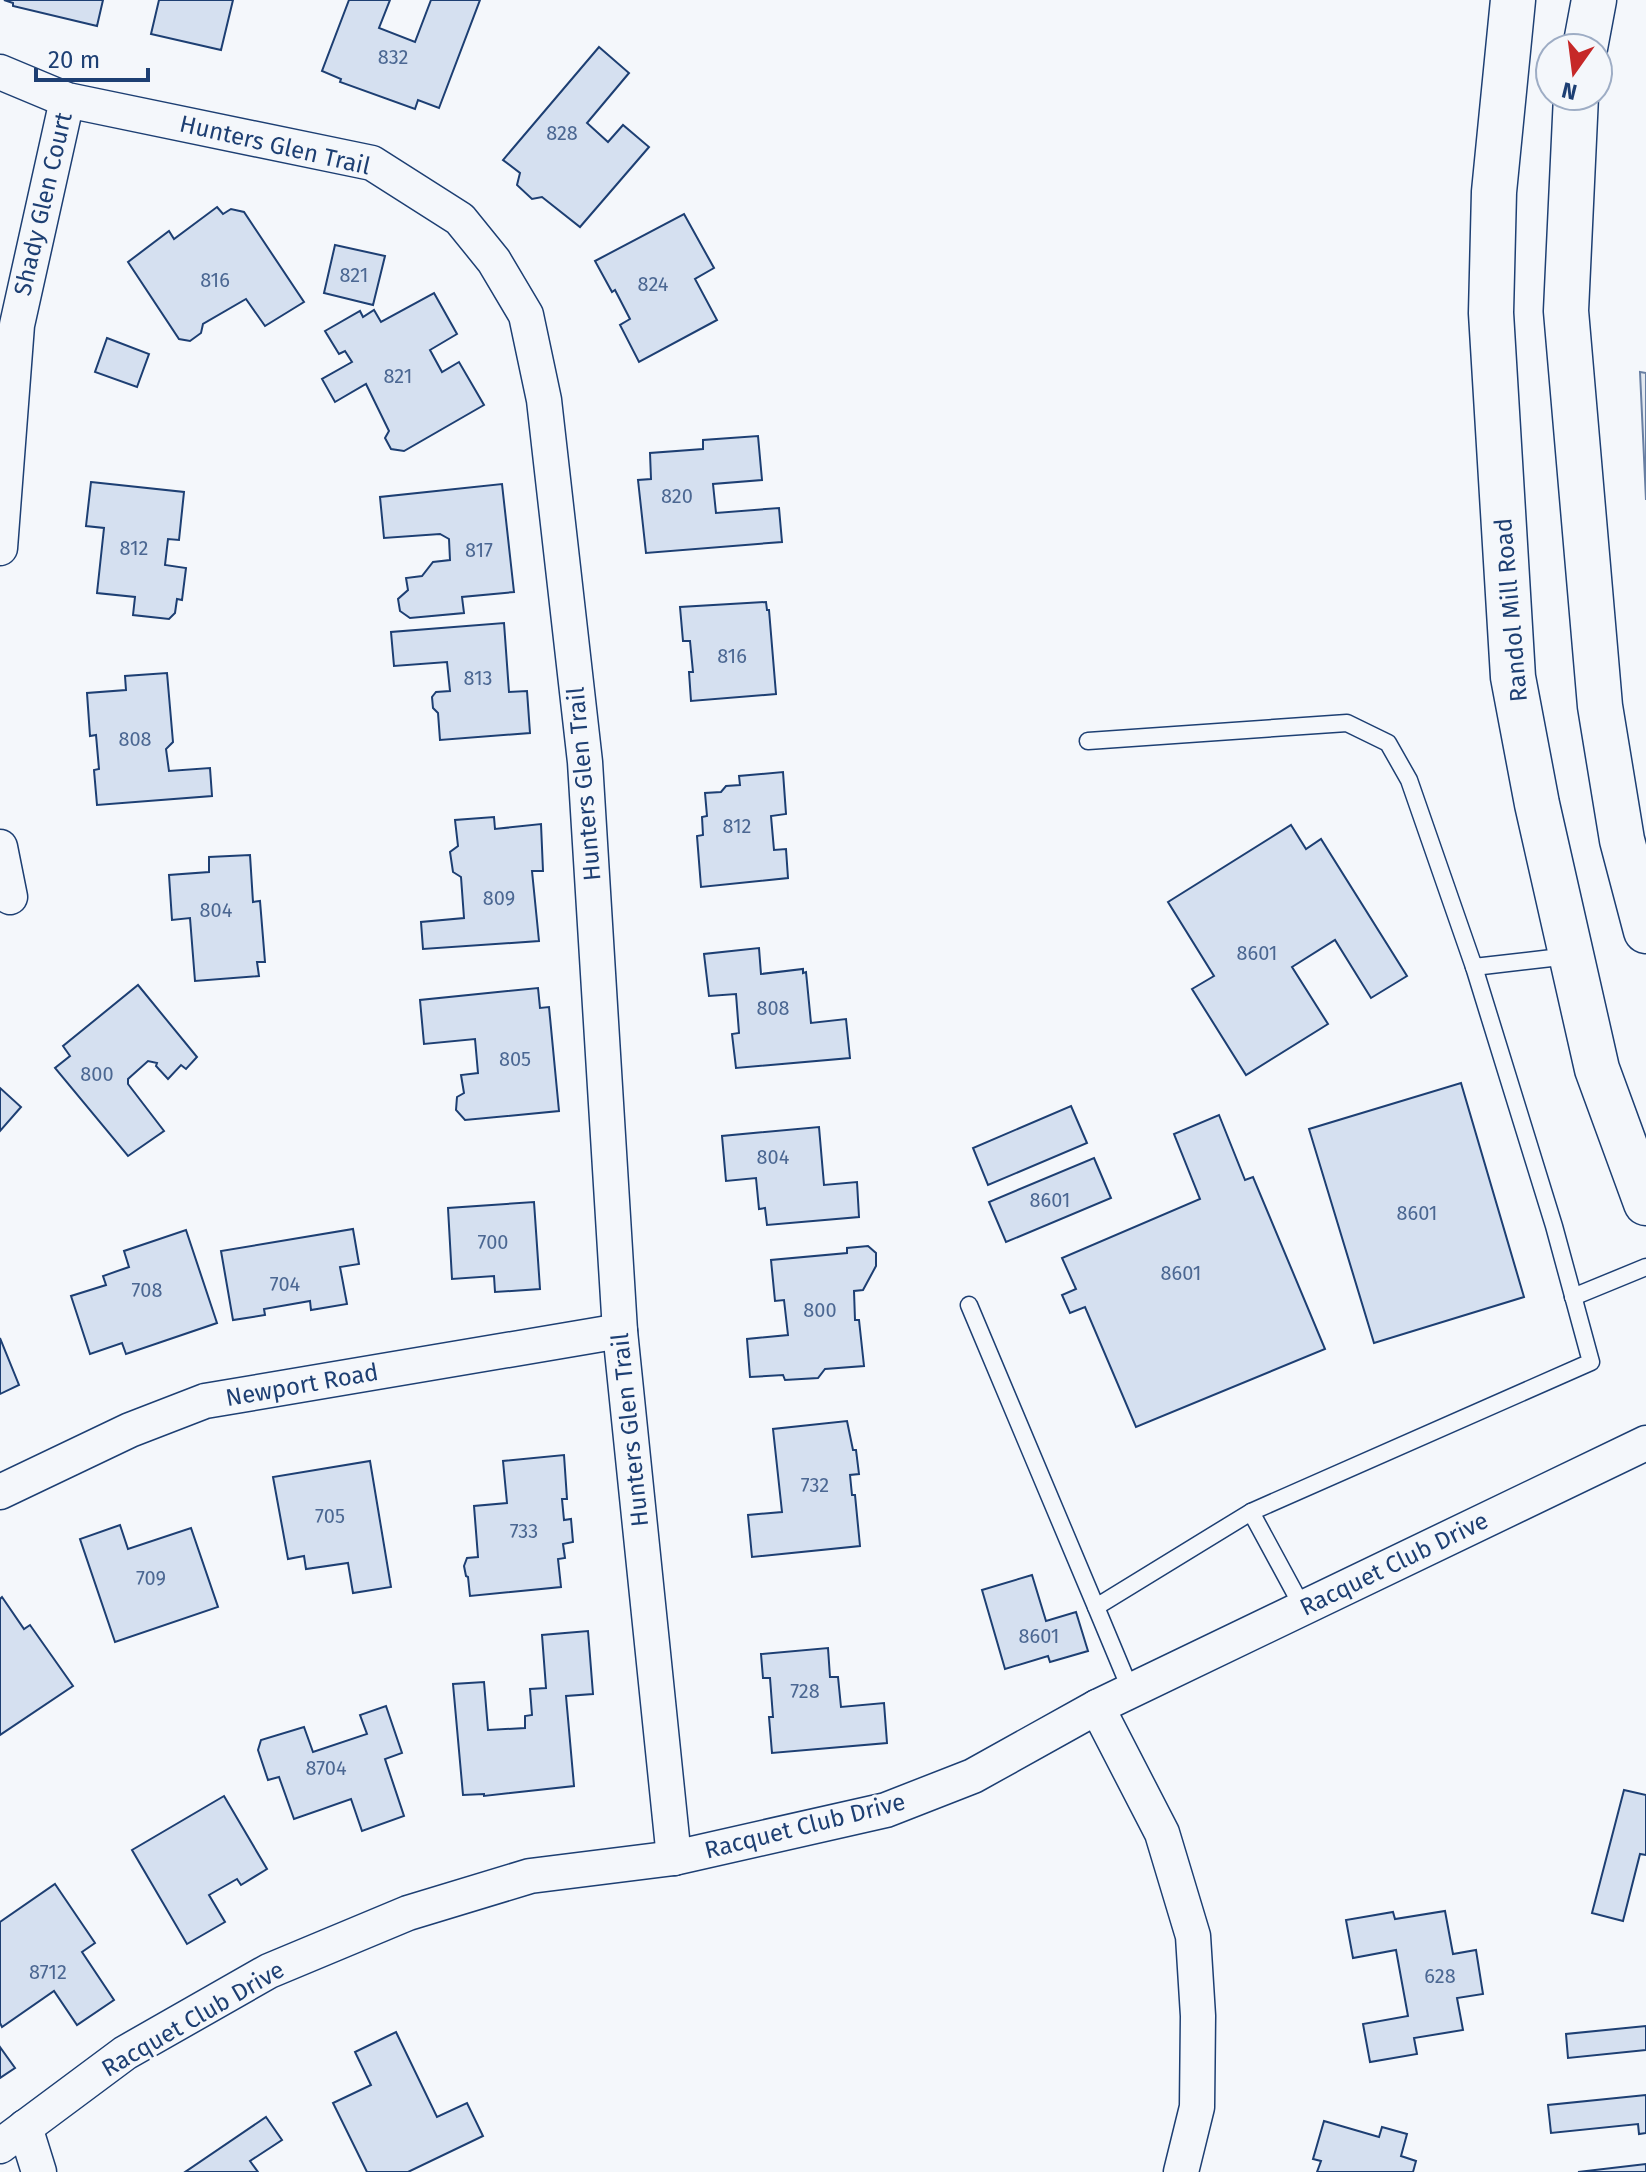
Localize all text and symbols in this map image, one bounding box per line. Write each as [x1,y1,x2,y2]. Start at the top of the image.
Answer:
scale bar [36,32,148,82]
north arrow [1534,32,1614,112]
house number: 832 [378,45,408,69]
text: 20 m [48,46,100,74]
text: N [1559,76,1580,106]
street label: Shady Glen Court [8,109,78,298]
street label: Hunters Glen Trail [177,109,373,181]
house number: 828 [546,121,578,145]
house number: 821 [340,263,368,287]
house number: 816 [200,268,230,292]
house number: 824 [638,272,669,296]
house number: 821 [384,364,412,388]
house number: 820 [661,484,693,508]
street label: Randol Mill Road [1489,517,1533,703]
house number: 812 [120,536,148,560]
house number: 817 [465,538,493,562]
house number: 816 [717,644,747,668]
house number: 813 [463,666,493,690]
street label: Hunters Glen Trail [562,686,606,882]
house number: 808 [118,727,152,751]
house number: 812 [723,814,751,838]
house number: 809 [483,886,515,910]
house number: 804 [200,898,233,922]
house number: 8601 [1237,941,1278,965]
house number: 808 [756,996,790,1020]
house number: 805 [499,1047,531,1071]
house number: 800 [80,1062,114,1086]
house number: 804 [757,1145,790,1169]
house number: 8601 [1030,1188,1071,1212]
house number: 8601 [1397,1201,1438,1225]
house number: 700 [478,1230,508,1254]
house number: 8601 [1161,1261,1202,1285]
house number: 704 [270,1272,301,1296]
house number: 708 [132,1278,162,1302]
house number: 800 [803,1298,837,1322]
street label: Hunters Glen Trail [606,1332,654,1528]
street label: Newport Road [223,1358,381,1412]
house number: 732 [801,1473,829,1497]
house number: 705 [315,1504,345,1528]
street label: Racquet Club Drive [1295,1506,1493,1622]
house number: 733 [510,1519,538,1543]
house number: 709 [136,1566,166,1590]
house number: 8601 [1019,1624,1060,1648]
house number: 728 [790,1679,820,1703]
house number: 8704 [305,1756,347,1780]
street label: Racquet Club Drive [702,1788,908,1864]
street label: Racquet Club Drive [97,1955,289,2083]
house number: 8712 [29,1960,67,1984]
house number: 628 [1424,1964,1456,1988]

